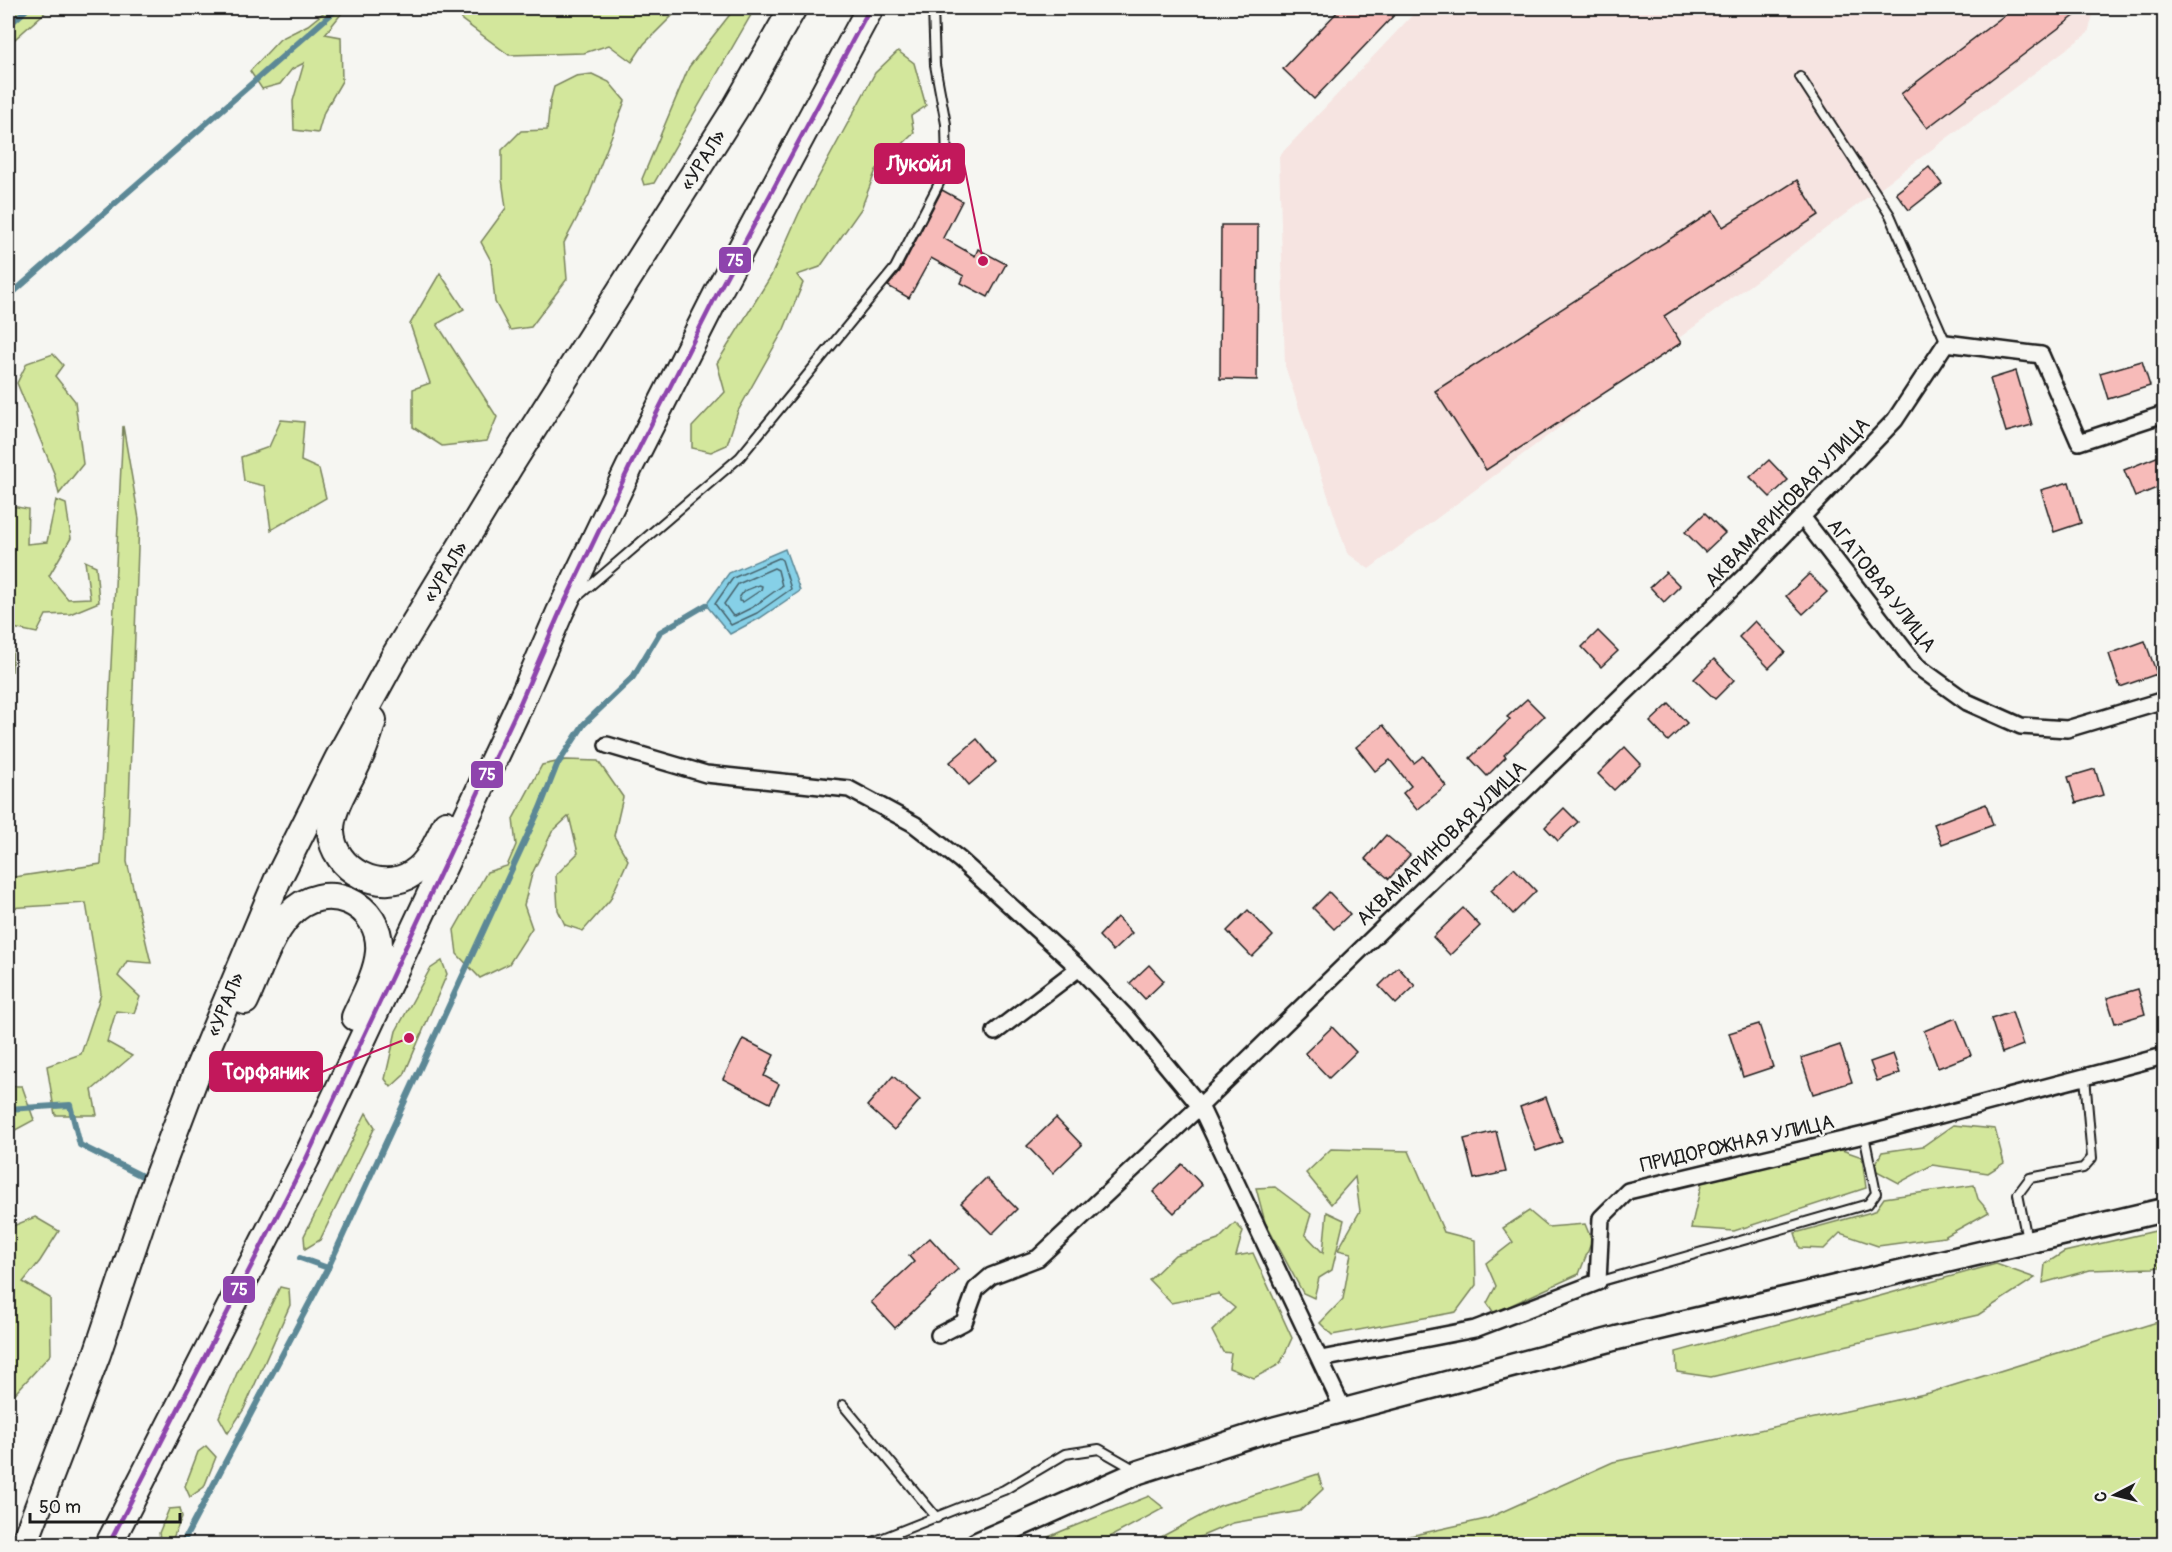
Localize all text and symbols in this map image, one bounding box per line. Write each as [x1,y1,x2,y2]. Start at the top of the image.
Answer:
street label: «УРАЛ» [675,125,732,195]
callout: Лукойл [875,144,964,183]
text: Лукойл [886,151,951,178]
line badge: 75 [718,246,752,274]
text: 75 [726,251,744,271]
street label: АКВАМАРИНОВАЯ УЛИЦА [1700,412,1875,593]
street label: АГАТОВАЯ УЛИЦА [1822,513,1942,657]
street label: «УРАЛ» [418,537,474,607]
street label: АКВАМАРИНОВАЯ УЛИЦА [1351,756,1532,931]
line badge: 75 [470,760,504,789]
text: 75 [478,765,496,785]
street label: «УРАЛ» [201,969,250,1040]
callout: Торфяник [210,1052,322,1091]
text: Торфяник [221,1059,310,1086]
street label: ПРИДОРОЖНАЯ УЛИЦА [1638,1109,1836,1178]
line badge: 75 [222,1275,256,1304]
text: 75 [230,1280,248,1300]
north arrow [2085,1465,2145,1525]
scale bar [30,1486,180,1524]
text: С [2091,1490,2112,1503]
text: 50 m [39,1496,81,1519]

